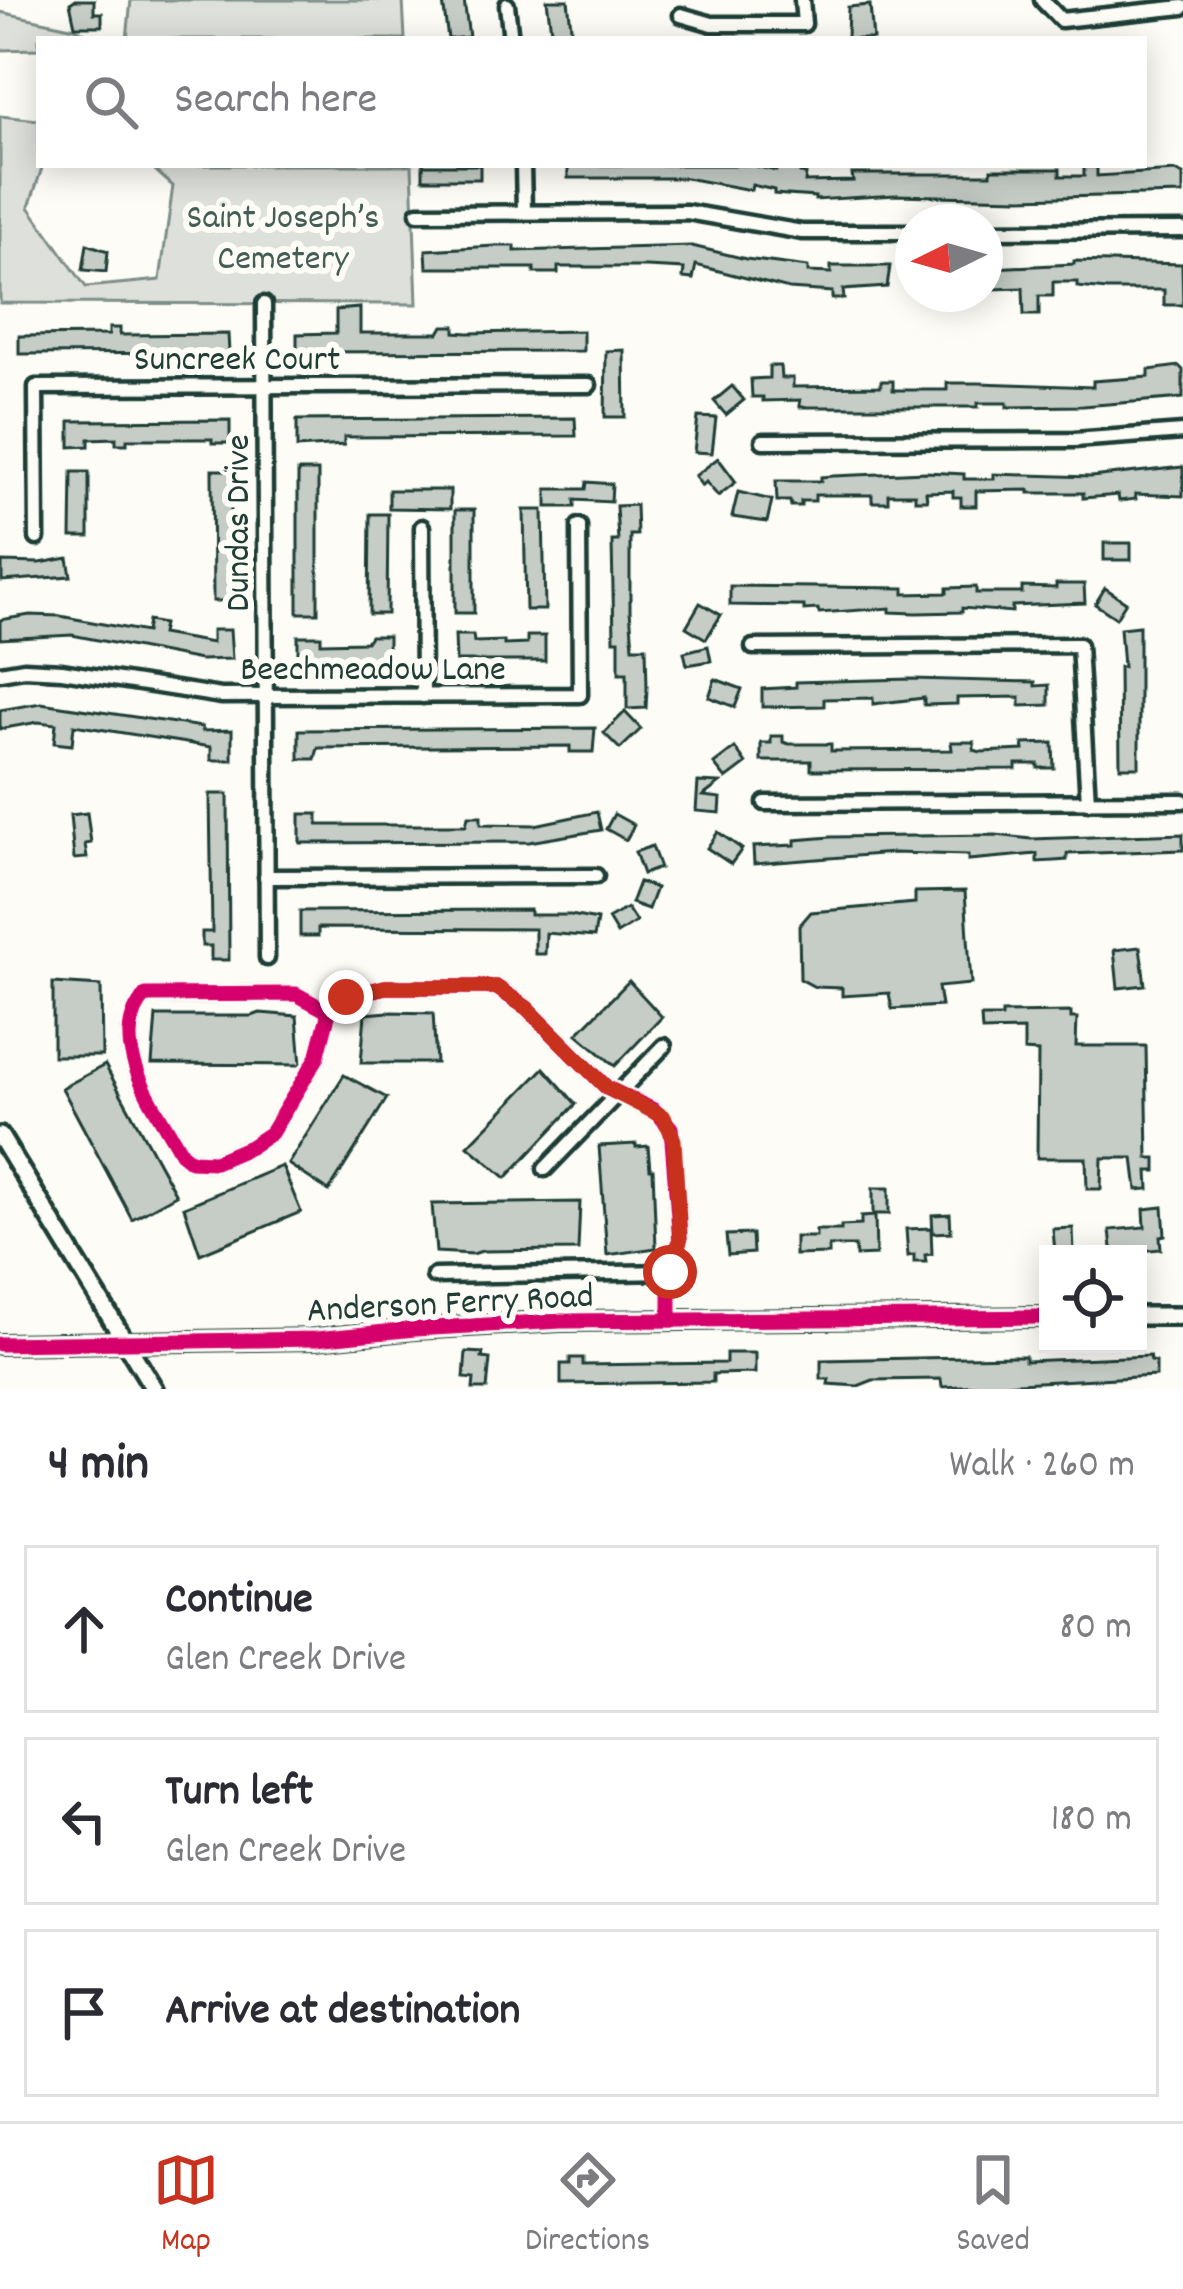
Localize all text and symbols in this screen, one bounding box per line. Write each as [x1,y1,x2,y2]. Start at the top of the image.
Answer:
search box [36,36,1147,168]
icon: search [78,69,144,135]
text: Search here [174,70,377,134]
park label: Saint Joseph’s Cemetery [187,194,380,287]
north arrow [895,204,1003,312]
street label: Suncreek Court [134,336,340,388]
street label: Dundas Drive [215,434,267,612]
street label: Beechmeadow Lane [240,646,506,698]
route end [319,970,373,1024]
route start [643,1245,697,1299]
map controls [1039,1245,1147,1353]
button: locate [1039,1245,1147,1353]
street label: Anderson Ferry Road [306,1273,595,1339]
text: 4 min [48,1431,149,1503]
text: Walk · 260 m [949,1440,1135,1495]
text: Continue [165,1570,313,1634]
icon: ahead [51,1596,117,1662]
text: 80 m [1059,1602,1132,1657]
text: Glen Creek Drive [165,1634,406,1689]
text: Turn left [165,1762,313,1826]
icon: left [51,1788,117,1854]
text: 180 m [1051,1794,1132,1849]
text: Glen Creek Drive [165,1826,406,1881]
icon: arrive [51,1980,117,2046]
text: Arrive at destination [165,1981,520,2045]
tab: Map [153,2147,219,2266]
tab: Directions [525,2147,650,2266]
tab: Saved [956,2147,1030,2266]

